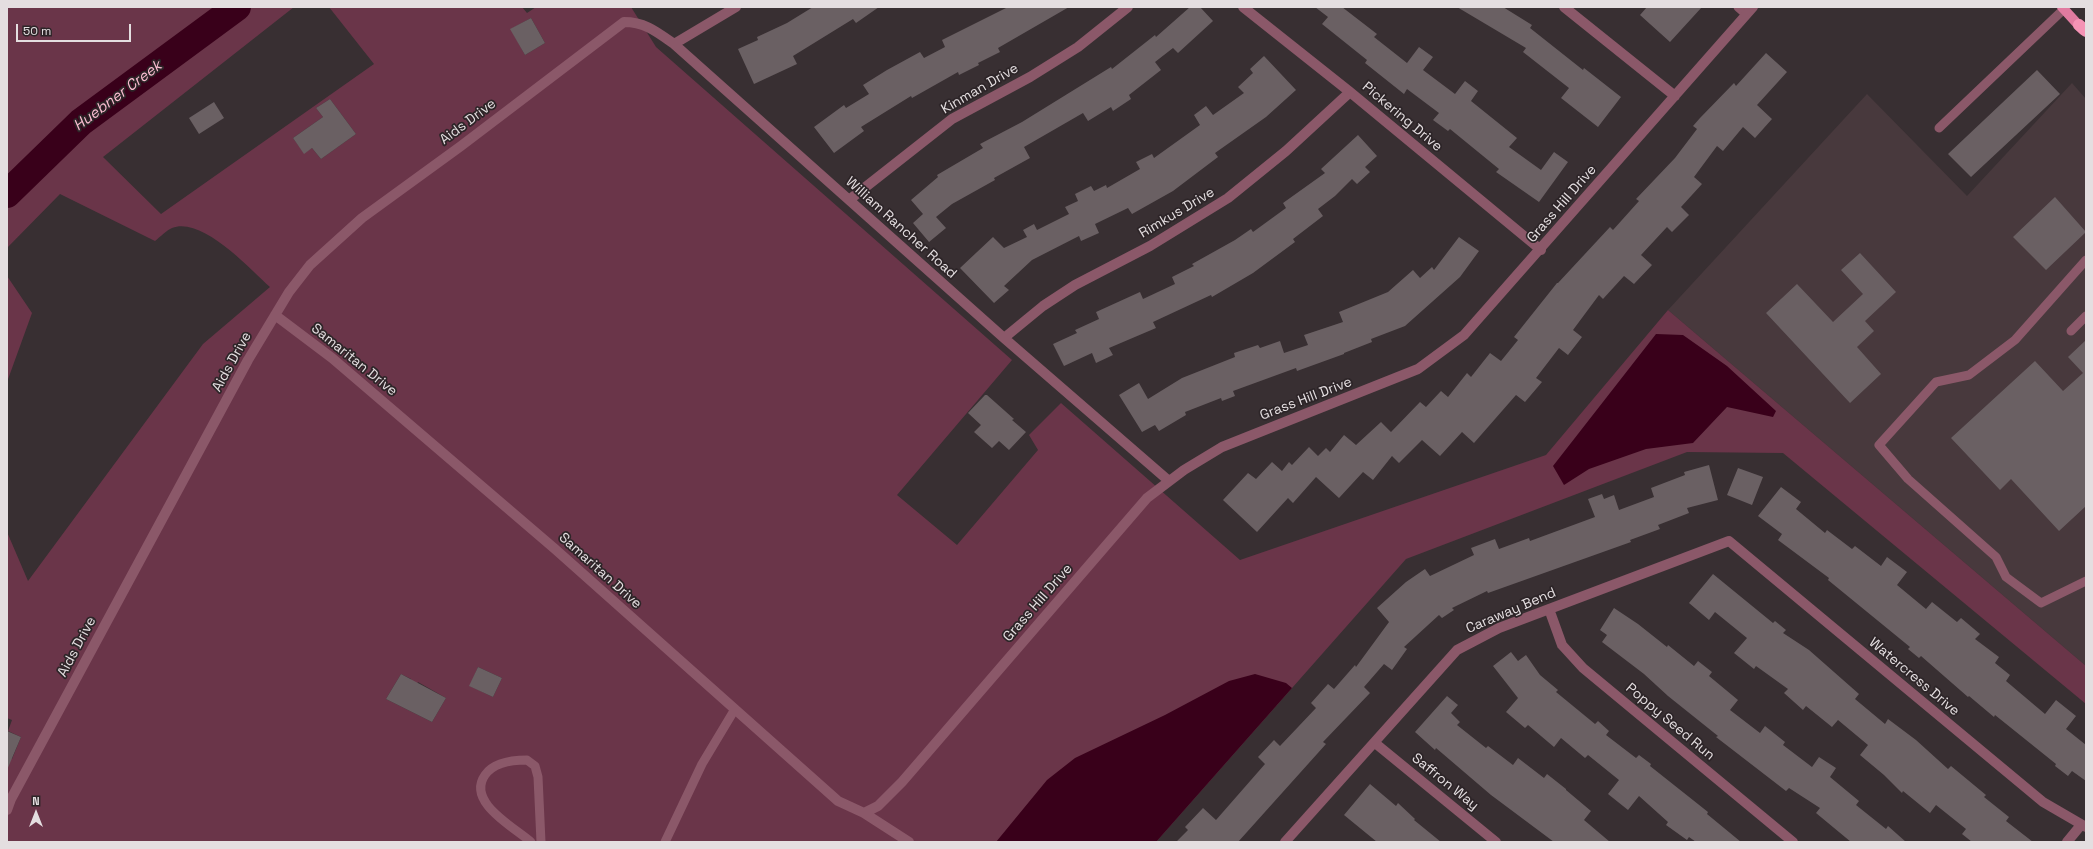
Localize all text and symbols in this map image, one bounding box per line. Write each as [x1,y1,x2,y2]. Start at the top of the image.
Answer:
scale bar [18,16,133,42]
text: 50 m [23,23,51,39]
water label: Huebner Creek [70,57,166,135]
street label: Kinman Drive [938,60,1022,118]
street label: Pickering Drive [1359,79,1445,155]
street label: Aids Drive [437,95,499,149]
street label: Grass Hill Drive [1524,162,1600,246]
street label: William Rancher Road [842,174,960,282]
street label: Rimkus Drive [1136,184,1218,242]
street label: Samaritan Drive [308,320,400,400]
street label: Aids Drive [209,329,255,395]
street label: Grass Hill Drive [1258,374,1354,424]
street label: Samaritan Drive [555,529,645,613]
street label: Grass Hill Drive [1000,561,1076,645]
street label: Caraway Bend [1463,584,1559,638]
street label: Aids Drive [54,614,100,680]
street label: Watercress Drive [1865,634,1963,720]
street label: Poppy Seed Run [1622,680,1718,764]
street label: Saffron Way [1408,750,1482,814]
north arrow [16,793,56,833]
text: N [32,794,40,808]

